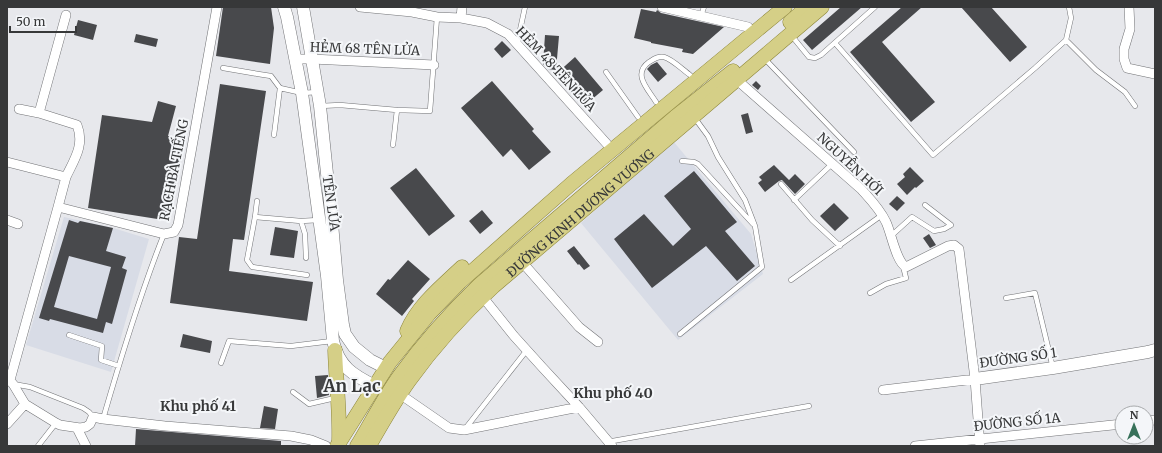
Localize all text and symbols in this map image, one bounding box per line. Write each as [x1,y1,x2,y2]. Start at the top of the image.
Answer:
scale bar [10,8,76,34]
text: 50 m [16,14,45,29]
street label: HẺM 48 TÊN LỬA [512,22,601,116]
street label: HẺM 68 TÊN LỬA [310,38,421,59]
street label: RẠCH BÀ TIẾNG [153,117,192,222]
street label: NGUYỄN HỚI [813,127,889,199]
street label: ĐƯỜNG KINH DƯƠNG VƯƠNG [502,145,658,281]
street label: TÊN LỬA [319,174,344,233]
street label: ĐƯỜNG SỐ 1 [978,341,1058,372]
district label: An Lạc [322,375,381,397]
district label: Khu phố 40 [573,384,653,402]
district label: Khu phố 41 [160,397,237,415]
north arrow [1114,405,1154,445]
street label: ĐƯỜNG SỐ 1A [972,406,1062,435]
text: N [1130,408,1139,422]

